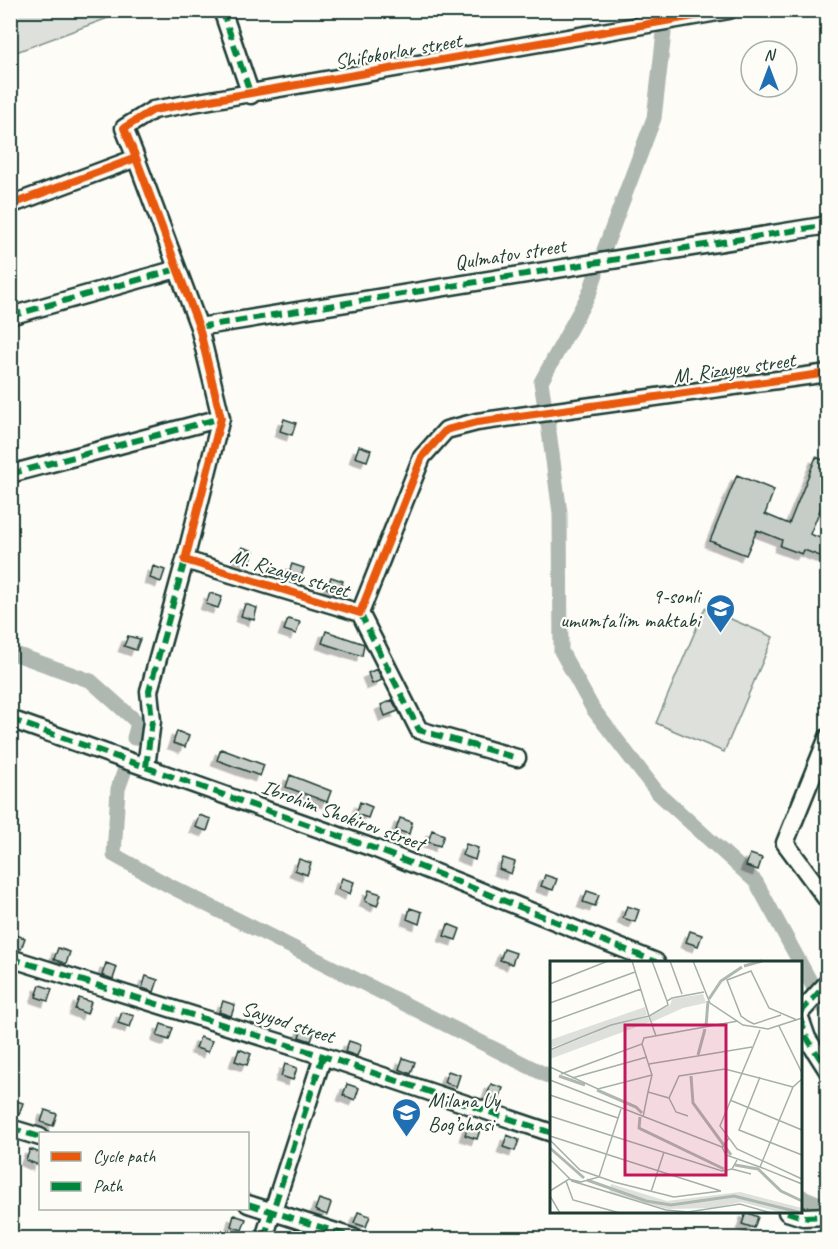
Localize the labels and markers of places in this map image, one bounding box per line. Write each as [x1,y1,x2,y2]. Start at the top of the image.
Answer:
place label: 9-sonli umumta'lim maktabi [560,583,703,633]
school or university icon: 9-sonli umumta'lim maktabi [705,592,737,634]
place label: Milana Uy Bog’chasi [428,1087,501,1137]
school or university icon: Milana Uy Bog’chasi [391,1096,423,1138]

